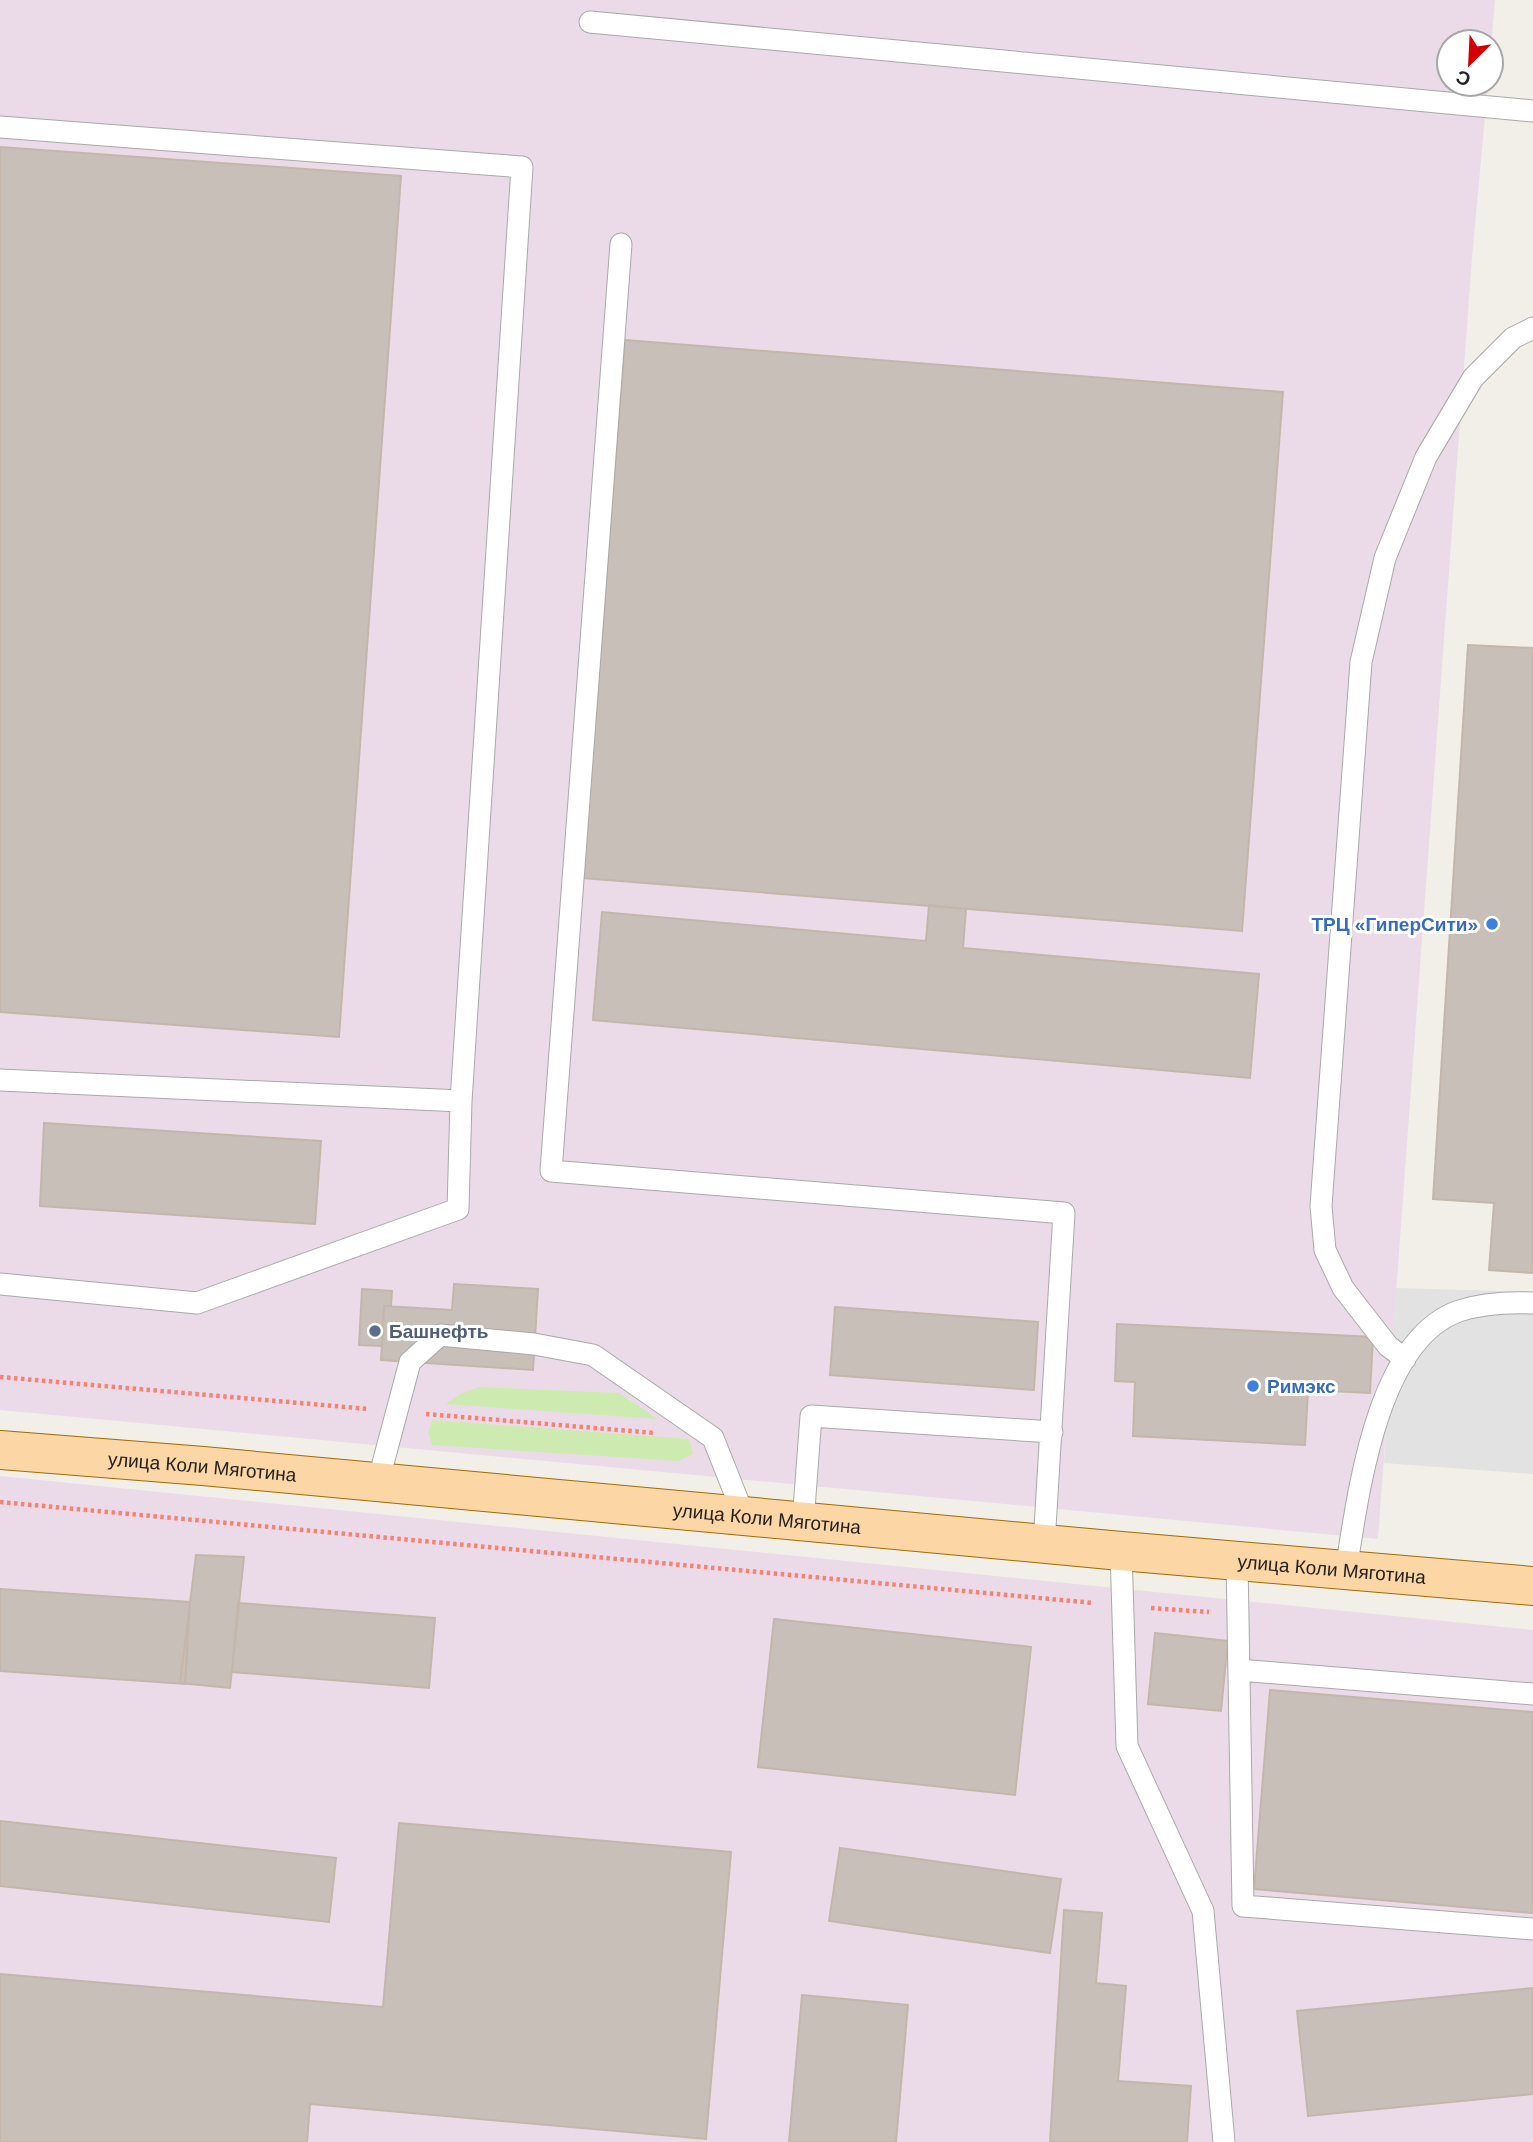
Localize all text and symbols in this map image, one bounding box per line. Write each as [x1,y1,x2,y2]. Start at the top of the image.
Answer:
north arrow [1435,28,1505,98]
text: С [1453,66,1474,90]
place label: ТРЦ «ГиперСити» [1311,914,1478,935]
marker: ТРЦ «ГиперСити» [1484,916,1500,932]
place label: Башнефть [389,1321,488,1342]
marker: Башнефть [367,1323,383,1339]
place label: Римэкс [1267,1376,1336,1397]
marker: Римэкс [1245,1378,1261,1394]
street label: улица Коли Мяготина [107,1448,298,1485]
street label: улица Коли Мяготина [672,1499,862,1537]
street label: улица Коли Мяготина [1237,1550,1427,1587]

